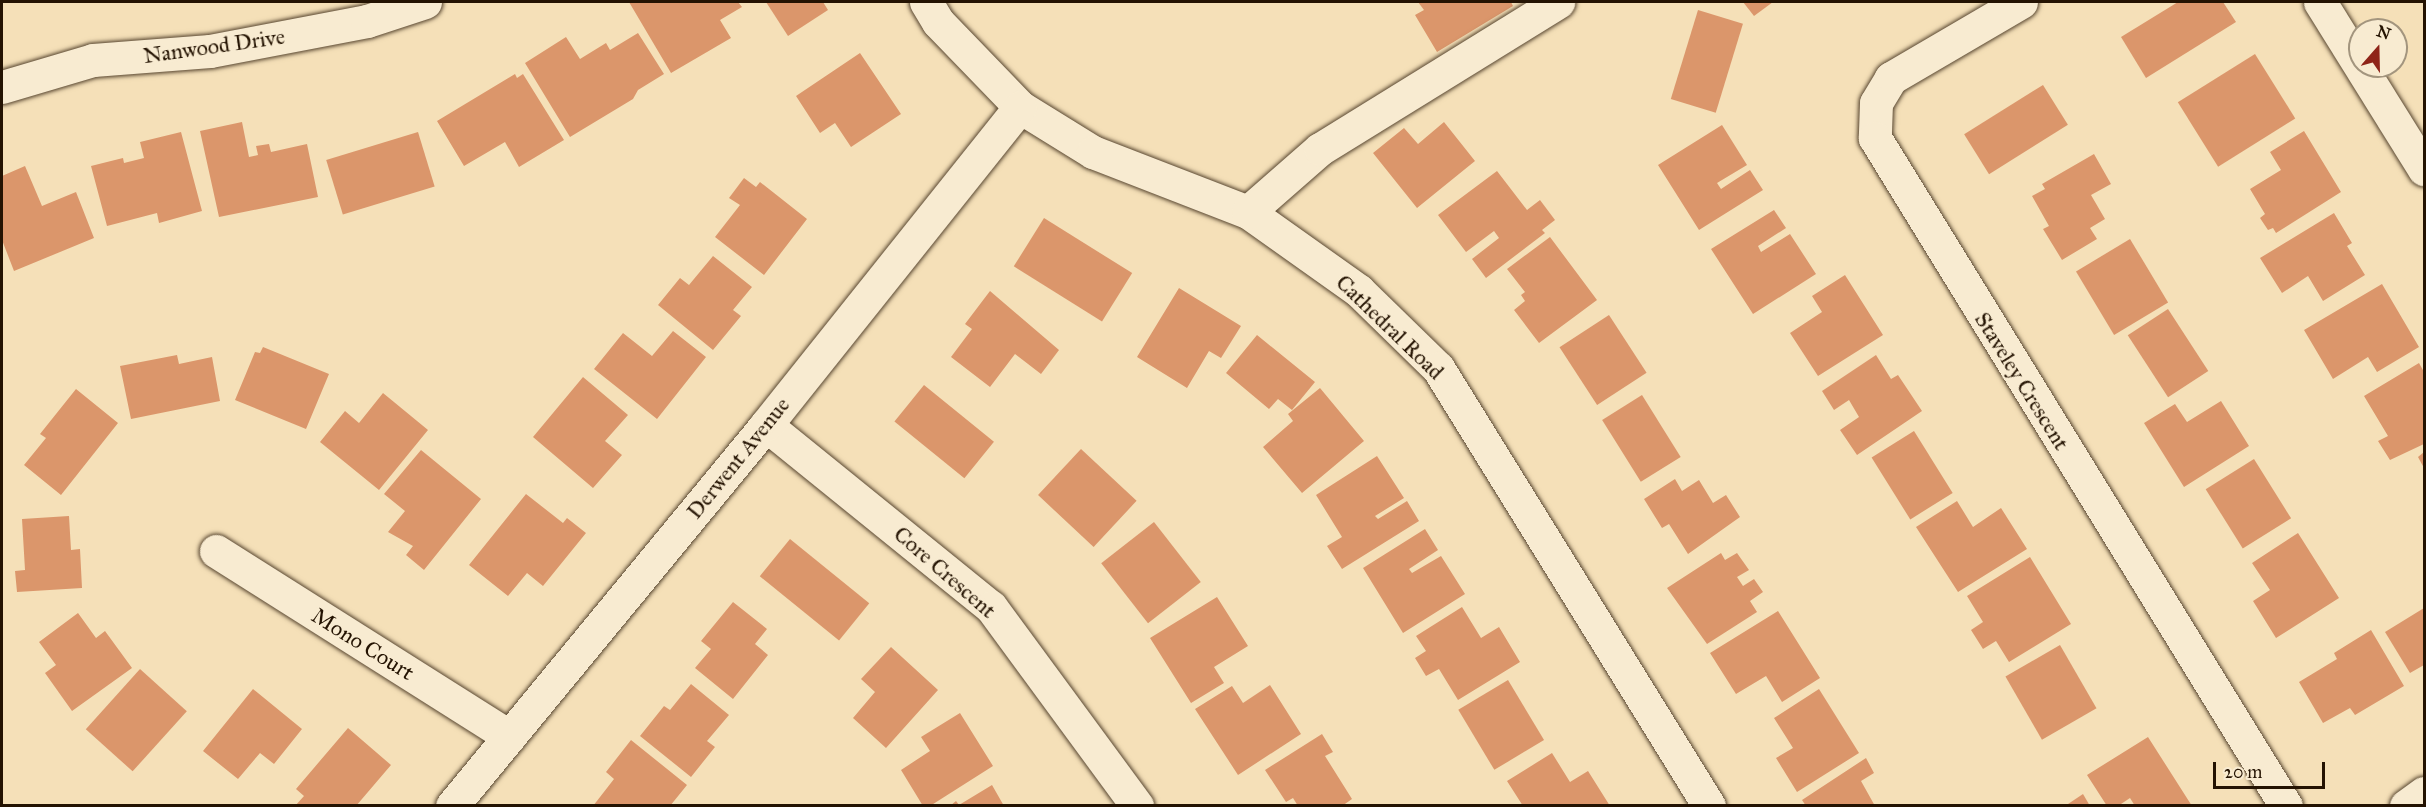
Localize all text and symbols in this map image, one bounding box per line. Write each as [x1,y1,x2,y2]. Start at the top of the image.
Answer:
north arrow [2348,18,2408,78]
text: N [2374,21,2393,44]
street label: Nanwood Drive [142,23,286,69]
street label: Cathedral Road [1331,269,1449,385]
street label: Staveley Crescent [1969,307,2075,455]
street label: Derwent Avenue [681,392,795,524]
street label: Core Crescent [889,521,1001,623]
street label: Mono Court [307,602,419,686]
scale bar [2216,750,2328,788]
text: 20 m [2224,761,2262,783]

